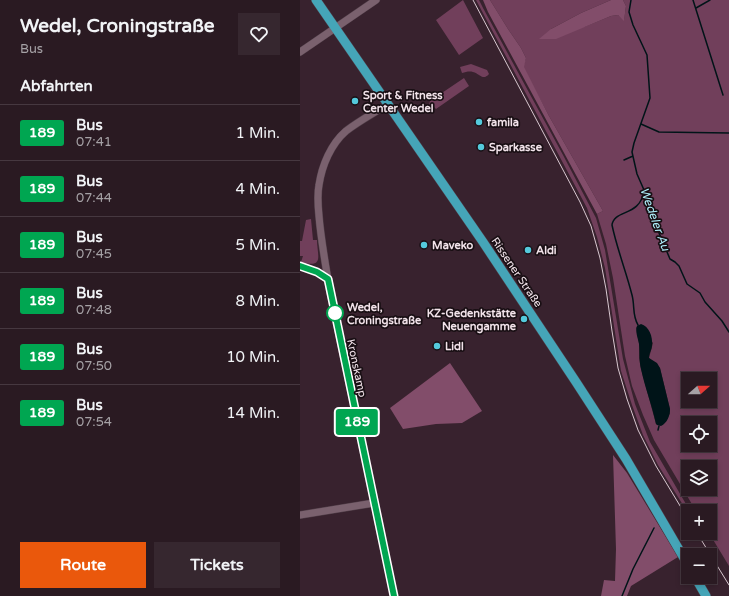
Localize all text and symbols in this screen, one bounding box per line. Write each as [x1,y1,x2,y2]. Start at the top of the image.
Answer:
button: heart [238,13,280,55]
text: Wedel, Croningstraße [20,15,215,37]
text: Bus [20,41,43,57]
text: Abfahrten [20,77,93,95]
place label: Sport & Fitness Center Wedel [363,89,443,115]
marker: Sport & Fitness Center Wedel [350,96,360,106]
text: Bus [76,116,103,134]
place label: famila [486,116,519,129]
marker: famila [474,117,484,127]
text: 189 [29,124,55,141]
text: 1 Min. [236,124,280,142]
text: 07:41 [76,134,112,150]
place label: Sparkasse [489,141,543,155]
marker: Sparkasse [476,142,486,152]
text: Bus [76,172,103,190]
text: 189 [29,180,55,197]
text: 4 Min. [236,180,280,198]
water label: Wedeler Au [637,185,673,253]
text: 07:44 [76,190,112,206]
text: Bus [76,228,103,246]
street label: Rissener Straße [488,235,545,310]
text: 189 [29,236,55,253]
text: 5 Min. [236,236,280,254]
place label: Maveko [432,239,474,252]
marker: Maveko [419,240,429,250]
place label: Aldi [536,244,557,257]
marker: Aldi [523,245,533,255]
text: 07:45 [76,246,112,262]
text: Bus [76,284,103,302]
text: 189 [29,292,55,309]
text: 8 Min. [236,292,280,310]
place label: Wedel, Croningstraße [347,301,422,328]
text: 07:48 [76,302,112,318]
marker: Wedel, Croningstraße [326,304,344,322]
place label: KZ-Gedenkstätte Neuengamme [427,307,517,334]
marker: KZ-Gedenkstätte Neuengamme [519,314,529,324]
street label: Kronskamp [344,338,369,398]
text: Bus [76,340,103,358]
place label: Lidl [445,340,464,353]
marker: Lidl [432,341,442,351]
text: 189 [29,348,55,365]
text: 10 Min. [226,348,280,366]
text: 07:50 [76,358,112,374]
north arrow [681,372,717,408]
map controls [681,372,717,584]
text: Bus [76,396,103,414]
text: 189 [29,404,55,421]
text: 14 Min. [226,404,280,422]
line badge: 189 [334,409,380,435]
text: 189 [344,413,370,430]
text: 07:54 [76,414,112,430]
button: locate [681,416,717,452]
button: layers [681,460,717,496]
button: + [681,504,717,540]
button: Route [20,542,146,588]
button: Tickets [154,542,280,588]
button: − [681,548,717,584]

